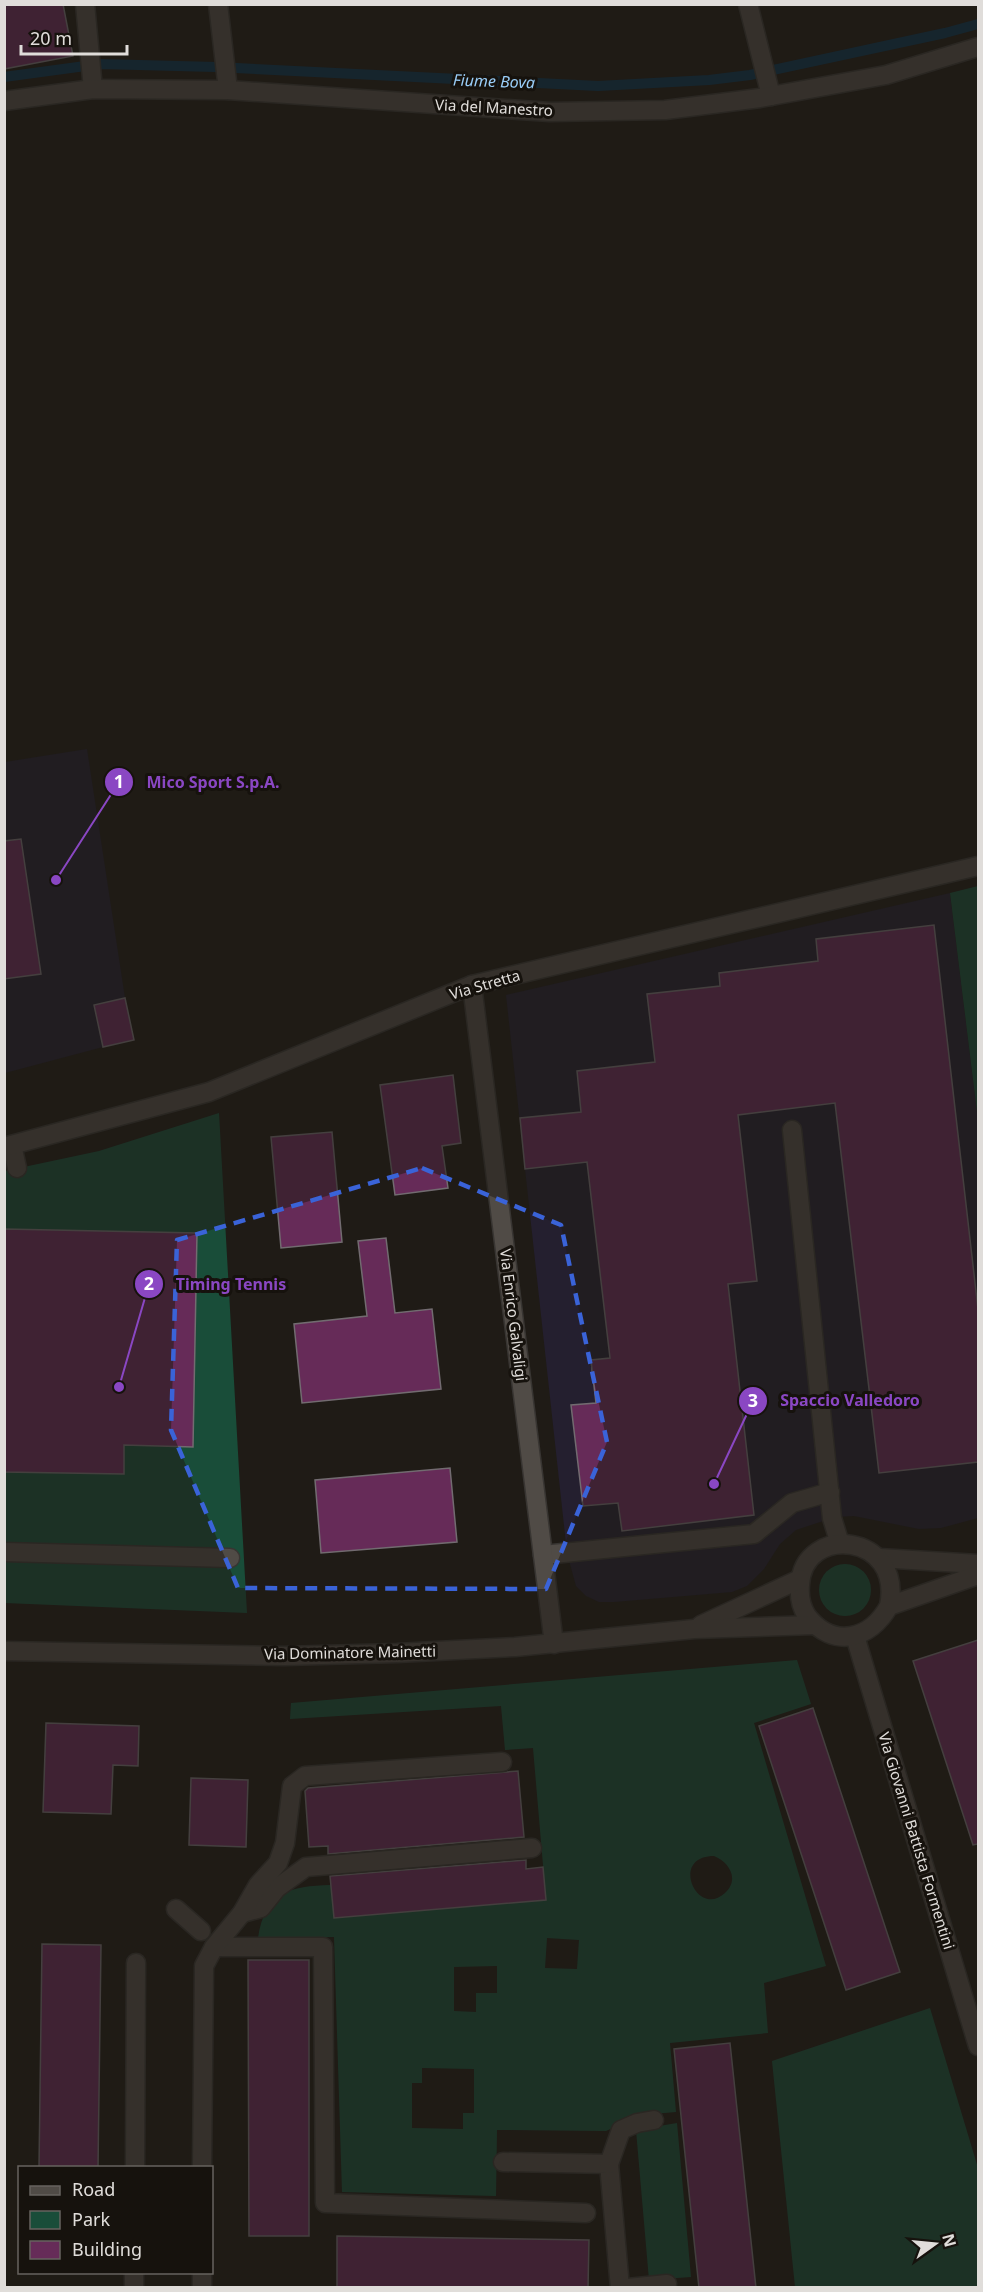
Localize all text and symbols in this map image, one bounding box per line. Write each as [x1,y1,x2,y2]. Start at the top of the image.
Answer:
scale bar [21,18,128,56]
text: 20 m [30,26,72,50]
water label: Fiume Bova [453,69,535,93]
street label: Via del Manestro [435,94,553,120]
callout: Mico Sport S.p.A. [104,765,291,799]
text: 1 [114,769,124,793]
text: Mico Sport S.p.A. [147,771,279,793]
street label: Via Stretta [447,964,522,1004]
street label: Via Enrico Galvaligi [496,1248,532,1382]
callout: Timing Tennis [134,1267,298,1301]
text: 2 [144,1271,154,1295]
text: Timing Tennis [176,1273,286,1295]
callout: Spaccio Valledoro [738,1384,932,1418]
text: 3 [748,1388,758,1412]
text: Spaccio Valledoro [780,1389,920,1411]
street label: Via Dominatore Mainetti [264,1641,436,1663]
street label: Via Giovanni Battista Formentini [874,1730,960,1952]
legend [18,2166,213,2274]
text: Road [72,2177,115,2201]
text: Park [72,2207,110,2231]
north arrow [905,2214,965,2274]
text: N [937,2231,962,2249]
text: Building [72,2237,142,2261]

